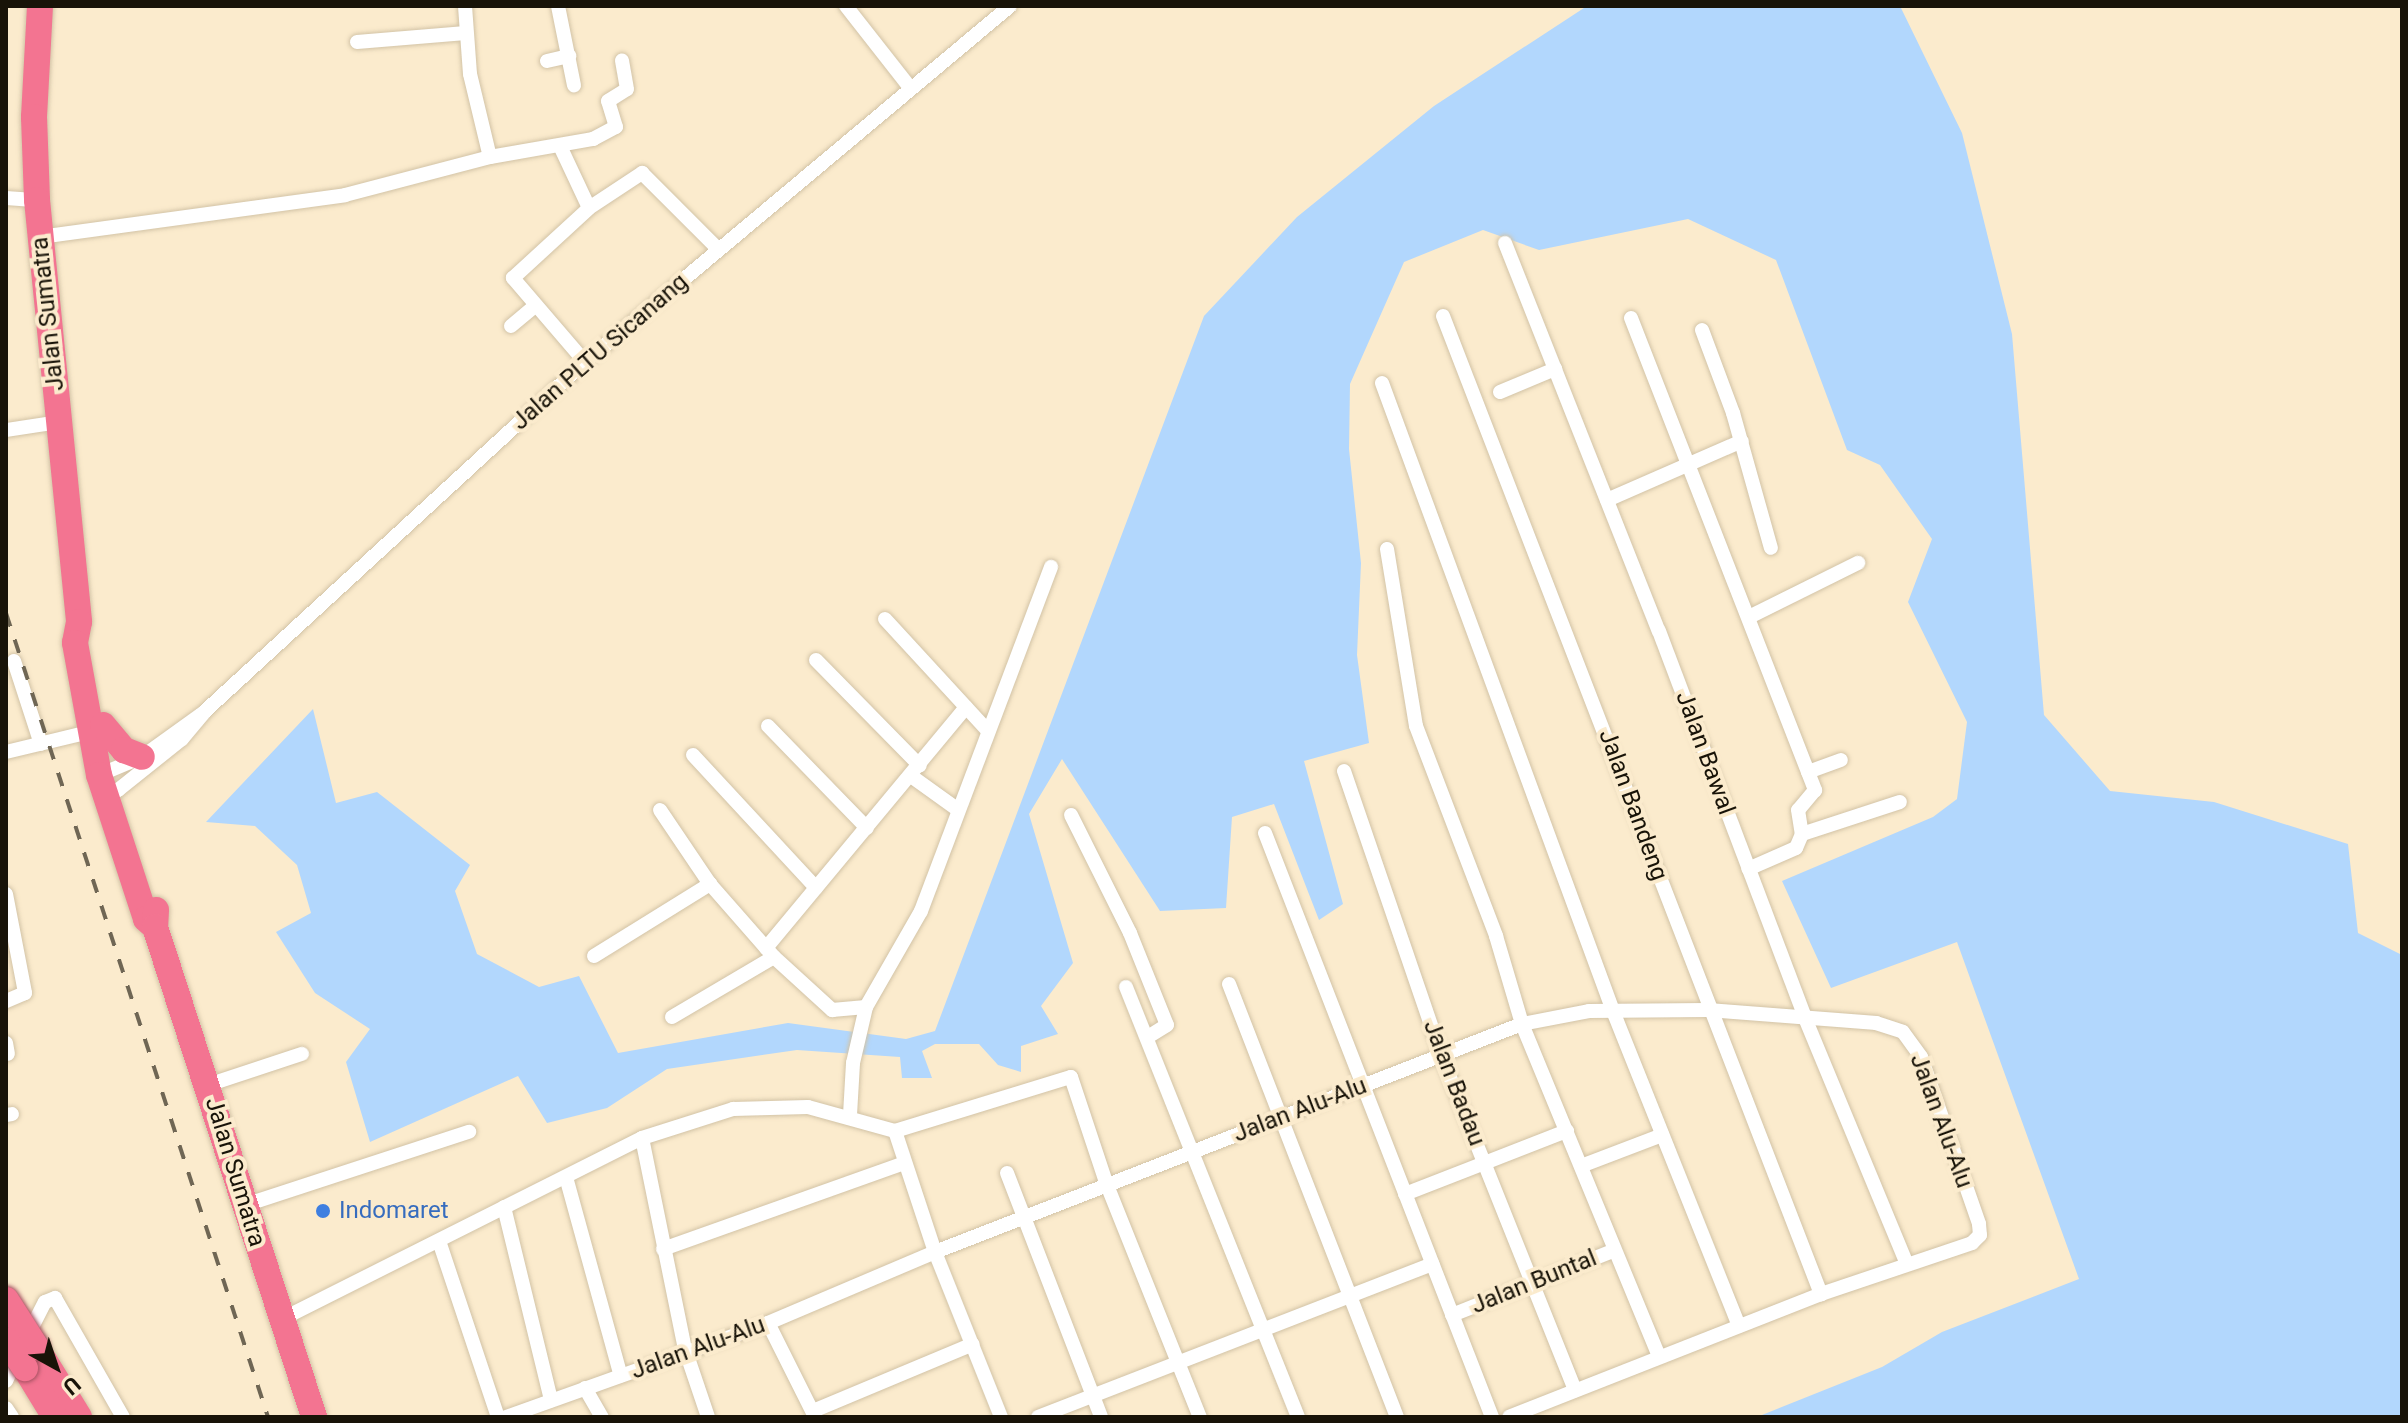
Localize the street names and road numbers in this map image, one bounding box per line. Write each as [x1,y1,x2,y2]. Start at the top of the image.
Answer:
street label: Jalan Sumatra [26,236,70,392]
street label: Jalan PLTU Sicanang [506,268,694,436]
street label: Jalan Bawal [1669,687,1741,819]
street label: Jalan Bandeng [1592,726,1674,884]
street label: Jalan Badau [1417,1016,1491,1150]
street label: Jalan Alu-Alu [1903,1050,1979,1192]
street label: Jalan Alu-Alu [1229,1071,1371,1149]
street label: Jalan Sumatra [199,1094,271,1250]
street label: Jalan Buntal [1467,1244,1601,1320]
street label: Jalan Alu-Alu [627,1310,769,1386]

